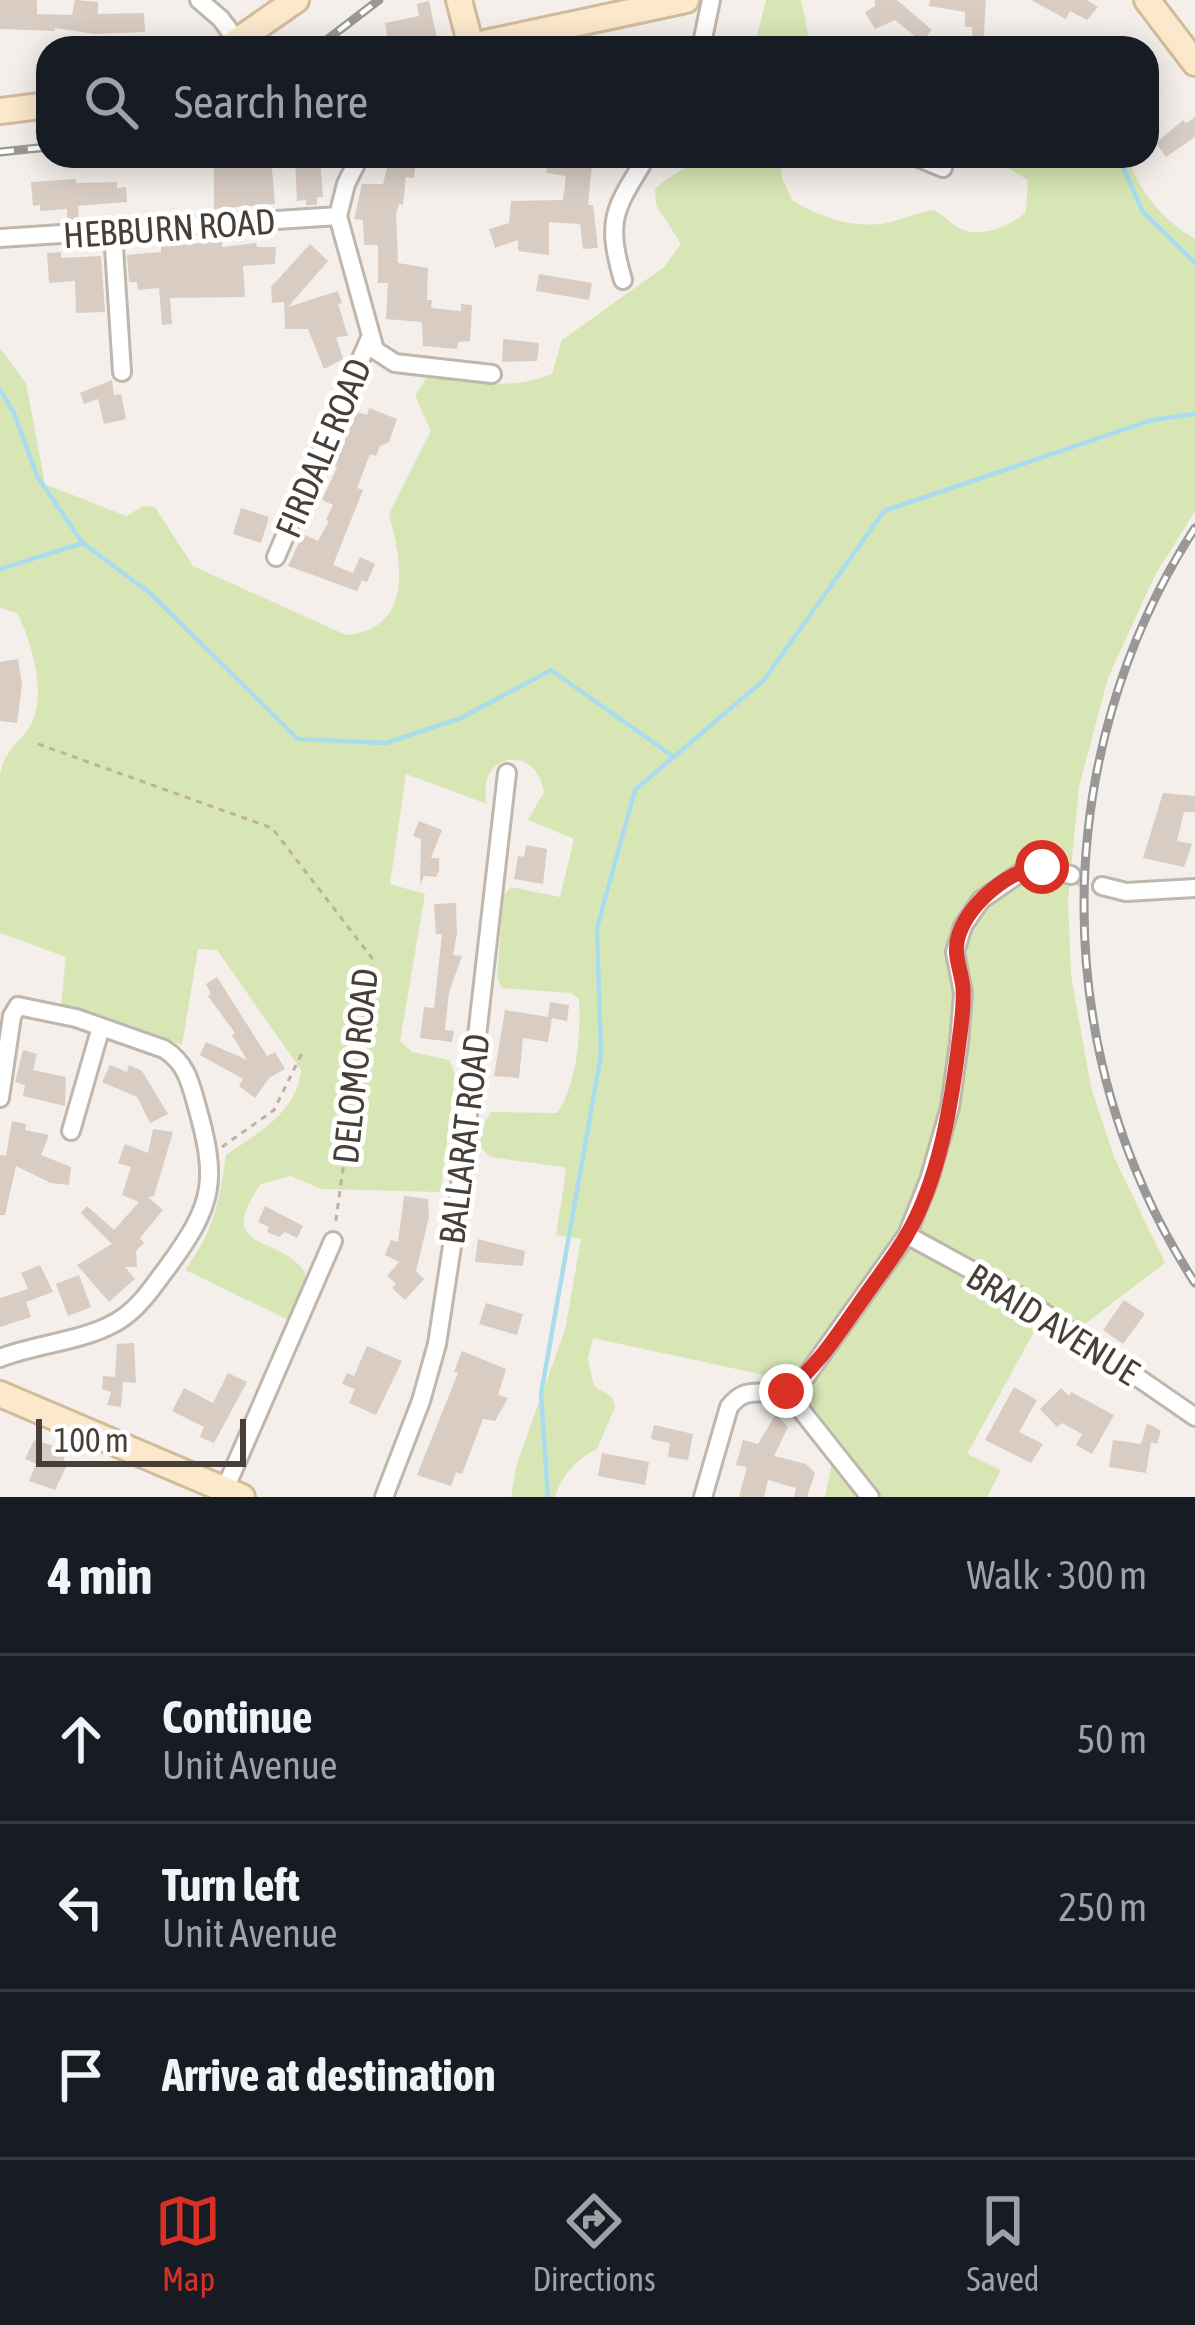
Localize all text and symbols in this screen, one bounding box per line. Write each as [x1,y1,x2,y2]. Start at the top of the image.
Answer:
search box [36,36,1159,168]
icon: search [78,69,144,135]
text: Search here [174,76,368,128]
street label: HEBBURN ROAD [62,200,276,256]
street label: FIRDALE ROAD [267,352,379,544]
route start [1015,840,1069,894]
street label: DELOMO ROAD [324,966,386,1166]
street label: BALLARAT ROAD [430,1031,498,1247]
street label: BRAID AVENUE [959,1255,1147,1393]
route end [759,1364,813,1418]
scale bar [36,1413,246,1466]
text: 100 m [54,1421,129,1459]
text: 4 min [48,1546,152,1605]
text: Walk · 300 m [967,1553,1147,1597]
text: Continue [162,1691,313,1743]
icon: ahead [48,1706,114,1772]
text: 50 m [1077,1717,1147,1761]
text: Unit Avenue [162,1743,337,1787]
text: Turn left [162,1859,300,1911]
icon: left [48,1874,114,1940]
text: 250 m [1059,1885,1147,1929]
text: Unit Avenue [162,1911,337,1955]
icon: arrive [48,2042,114,2108]
text: Arrive at destination [162,2049,496,2101]
tab: Map [155,2188,221,2298]
tab: Directions [532,2188,656,2298]
tab: Saved [967,2188,1039,2298]

